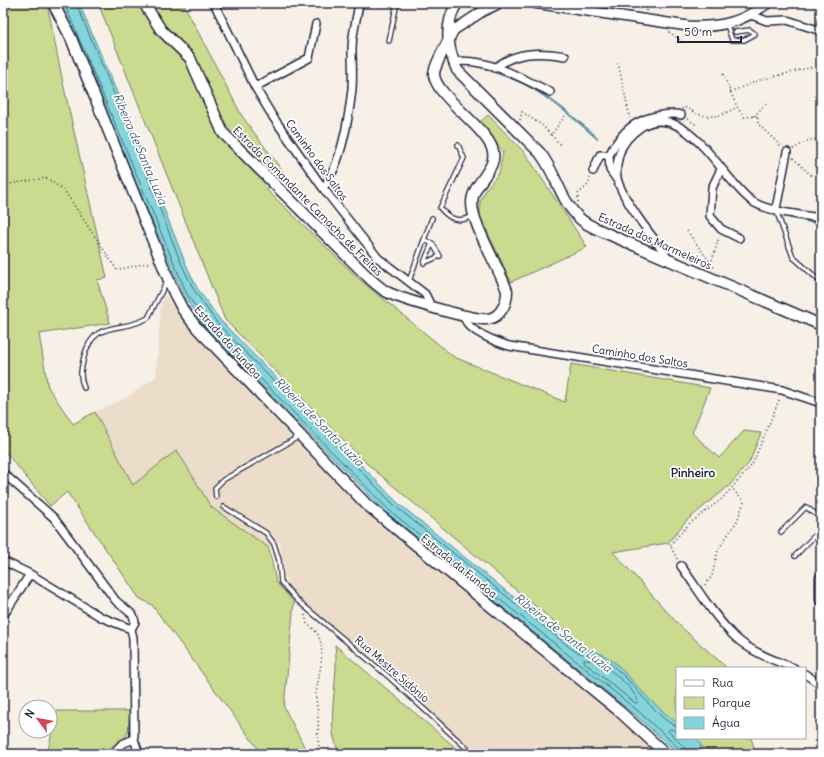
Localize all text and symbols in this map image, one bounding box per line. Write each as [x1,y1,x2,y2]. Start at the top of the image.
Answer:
scale bar [678,18,741,44]
text: 50 m [684,24,713,39]
water label: Ribeira de Santa Luzia [110,91,171,208]
street label: Caminho dos Saltos [283,117,351,203]
street label: Estrada Comandante Camacho de Freitas [230,123,386,279]
street label: Estrada dos Marmeleiros [596,210,714,272]
street label: Estrada da Fundoa [191,302,265,382]
street label: Caminho dos Saltos [591,341,689,371]
water label: Ribeira de Santa Luzia [272,374,368,470]
district label: Pinheiro [671,465,715,480]
street label: Estrada da Fundoa [418,531,500,601]
water label: Ribeira de Santa Luzia [512,590,616,676]
street label: Rua Mestre Sidónio [352,633,432,705]
legend [676,667,806,739]
text: Rua [712,675,734,690]
text: Parque [712,695,751,710]
north arrow [18,699,58,739]
text: N [22,707,37,721]
text: Água [712,715,740,730]

